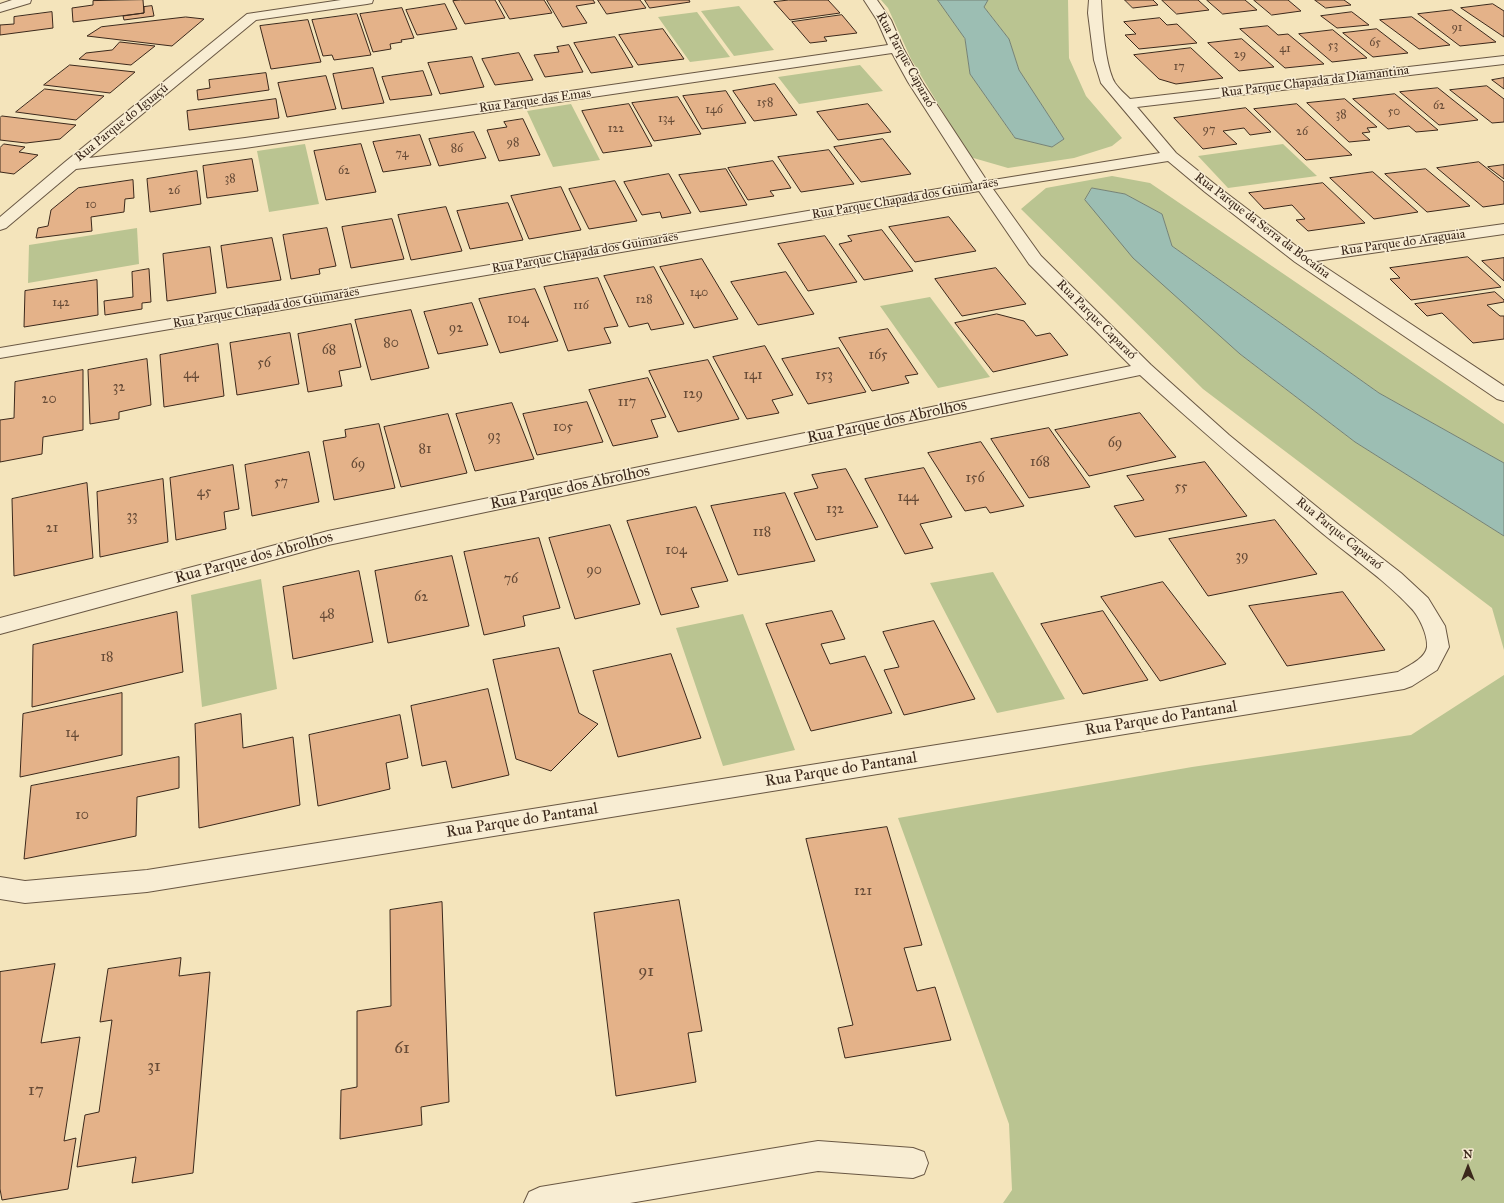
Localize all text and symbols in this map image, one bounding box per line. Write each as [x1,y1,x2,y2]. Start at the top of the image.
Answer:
street label: Rua Parque Caparaó [872,10,938,110]
house number: 91 [1451,21,1463,35]
house number: 65 [1369,36,1381,50]
house number: 53 [1328,39,1338,53]
house number: 41 [1279,42,1291,56]
house number: 29 [1234,48,1246,62]
house number: 17 [1173,60,1185,74]
street label: Rua Parque Chapada da Diamantina [1220,63,1410,101]
street label: Rua Parque do Iguaçú [72,81,172,165]
street label: Rua Parque das Emas [478,85,592,117]
house number: 158 [757,96,773,110]
house number: 62 [1433,99,1445,113]
house number: 146 [705,103,723,117]
house number: 50 [1388,105,1400,119]
house number: 38 [1335,108,1347,122]
house number: 134 [658,112,674,126]
house number: 122 [608,122,624,136]
house number: 97 [1203,123,1215,137]
house number: 26 [1296,125,1308,139]
house number: 98 [507,136,519,150]
house number: 86 [451,142,463,156]
house number: 74 [396,147,408,161]
house number: 62 [338,164,350,178]
street label: Rua Parque da Serra da Bocaína [1191,170,1333,282]
house number: 38 [224,172,236,186]
street label: Rua Parque Chapada dos Guimarães [810,175,1000,223]
house number: 26 [168,184,180,198]
house number: 10 [85,198,97,212]
street label: Rua Parque do Araguaia [1340,227,1466,259]
street label: Rua Parque Chapada dos Guimarães [490,229,680,277]
street label: Rua Parque Caparaó [1053,277,1139,363]
street label: Rua Parque Chapada dos Guimarães [171,284,361,332]
house number: 140 [690,286,708,300]
house number: 128 [635,293,653,307]
house number: 142 [52,296,70,310]
house number: 116 [573,299,589,313]
house number: 104 [507,312,529,328]
house number: 92 [449,321,463,337]
house number: 80 [383,336,399,352]
house number: 68 [322,343,336,359]
house number: 165 [868,348,888,364]
house number: 56 [257,356,271,372]
house number: 44 [183,367,199,383]
house number: 141 [744,368,762,384]
house number: 153 [815,368,833,384]
house number: 32 [113,380,125,396]
house number: 129 [683,387,703,403]
house number: 20 [41,392,57,408]
house number: 117 [618,395,636,411]
street label: Rua Parque dos Abrolhos [805,396,969,448]
house number: 105 [553,420,573,436]
house number: 93 [487,429,501,445]
house number: 69 [1108,436,1122,452]
house number: 81 [419,442,431,458]
house number: 168 [1030,455,1050,471]
house number: 69 [351,457,365,473]
street label: Rua Parque dos Abrolhos [488,462,652,514]
house number: 156 [965,471,985,487]
house number: 57 [274,475,288,491]
house number: 55 [1174,480,1188,496]
house number: 45 [197,485,211,501]
house number: 144 [897,490,919,506]
street label: Rua Parque Caparaó [1293,494,1385,574]
house number: 132 [826,502,844,518]
house number: 33 [126,509,138,525]
house number: 21 [46,521,58,537]
house number: 118 [753,525,771,541]
street label: Rua Parque dos Abrolhos [173,528,335,588]
house number: 104 [665,543,687,559]
house number: 39 [1235,549,1249,565]
house number: 90 [586,563,602,579]
house number: 76 [504,572,518,588]
house number: 62 [414,590,428,606]
house number: 48 [319,607,335,623]
house number: 18 [101,650,113,666]
street label: Rua Parque do Pantanal [1084,697,1238,741]
house number: 14 [65,726,79,742]
street label: Rua Parque do Pantanal [764,748,918,792]
street label: Rua Parque do Pantanal [445,799,599,843]
house number: 10 [75,808,89,824]
house number: 121 [854,884,872,900]
house number: 91 [638,962,654,982]
house number: 61 [394,1039,410,1059]
house number: 31 [147,1057,161,1077]
house number: 17 [28,1081,44,1101]
north arrow [1448,1147,1488,1187]
text: N [1463,1148,1473,1161]

